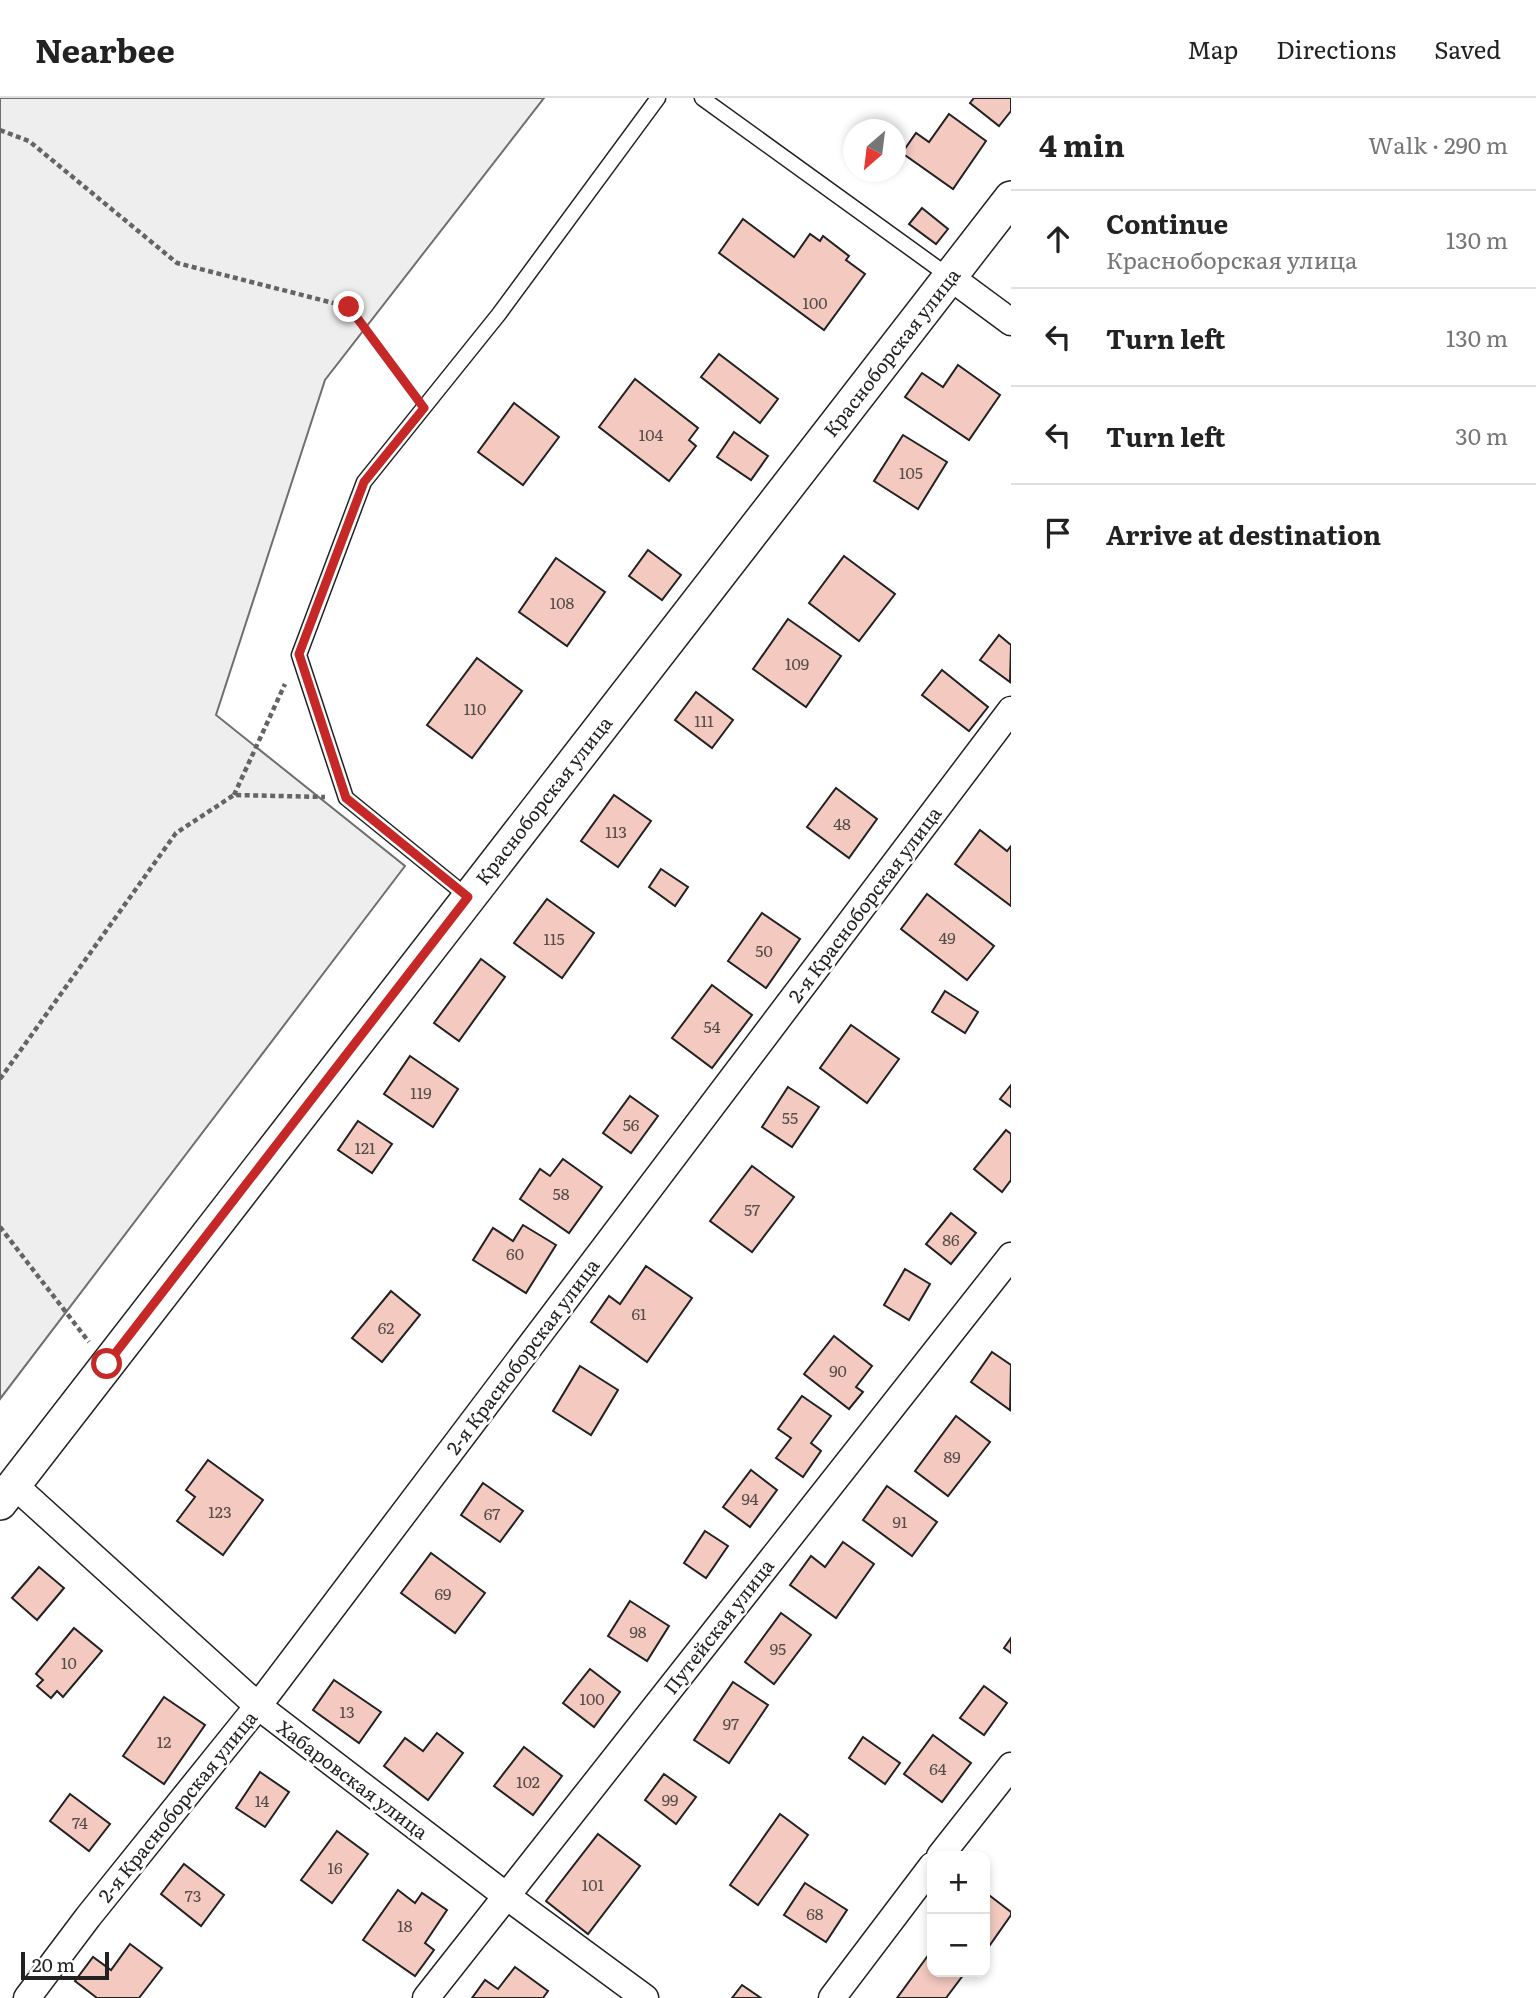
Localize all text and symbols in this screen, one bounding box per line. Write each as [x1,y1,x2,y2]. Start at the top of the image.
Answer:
text: Nearbee [35,24,175,73]
text: Map [1187,31,1238,66]
text: Directions [1276,31,1396,66]
text: Saved [1434,31,1501,66]
north arrow [843,119,906,182]
text: 4 min [1039,122,1125,166]
text: Walk · 290 m [1368,127,1508,161]
text: Continue [1106,203,1228,242]
icon: ahead [1039,220,1077,258]
text: 130 m [1446,222,1508,256]
text: Красноборская улица [1106,242,1357,276]
street label: Красноборская улица [816,261,966,442]
house number: 100 [802,290,828,314]
route end [333,291,364,322]
icon: left [1039,318,1077,356]
text: Turn left [1106,318,1225,357]
text: 130 m [1446,320,1508,354]
icon: left [1039,416,1077,454]
text: Turn left [1106,416,1225,455]
text: 30 m [1455,418,1508,452]
house number: 104 [639,422,663,446]
house number: 105 [899,460,923,484]
icon: arrive [1039,514,1077,552]
text: Arrive at destination [1106,514,1381,553]
house number: 108 [550,590,574,614]
house number: 109 [785,651,809,675]
house number: 110 [464,696,486,720]
house number: 111 [694,708,714,732]
street label: Красноборская улица [468,709,618,890]
street label: 2-я Красноборская улица [781,799,948,1008]
house number: 48 [833,811,851,835]
house number: 113 [605,819,627,843]
house number: 49 [938,925,956,949]
house number: 115 [543,926,565,950]
house number: 50 [755,938,773,962]
house number: 54 [704,1014,721,1038]
house number: 119 [410,1080,432,1104]
house number: 55 [782,1105,798,1129]
house number: 56 [623,1112,640,1136]
house number: 121 [354,1135,376,1159]
house number: 58 [553,1181,570,1205]
house number: 57 [744,1197,760,1221]
house number: 86 [942,1227,960,1251]
house number: 60 [506,1241,524,1265]
street label: 2-я Красноборская улица [439,1251,606,1460]
house number: 61 [631,1301,647,1325]
house number: 62 [378,1315,394,1339]
route start [91,1348,122,1379]
house number: 90 [829,1358,847,1382]
house number: 89 [943,1444,961,1468]
house number: 94 [741,1486,759,1510]
house number: 123 [208,1499,232,1523]
house number: 67 [484,1501,500,1525]
house number: 91 [893,1509,908,1533]
street label: Путейская улица [656,1552,780,1700]
house number: 69 [435,1581,451,1605]
house number: 98 [629,1619,647,1643]
house number: 95 [770,1636,786,1660]
house number: 10 [61,1650,77,1674]
house number: 100 [579,1686,605,1710]
house number: 13 [339,1699,355,1723]
street label: 2-я Красноборская улица [91,1704,264,1908]
house number: 97 [723,1711,739,1735]
street label: Хабаровская улица [272,1713,435,1846]
house number: 12 [157,1729,171,1753]
house number: 64 [929,1756,947,1780]
house number: 102 [516,1769,540,1793]
house number: 99 [662,1787,678,1811]
house number: 14 [255,1788,270,1812]
house number: 74 [72,1810,88,1834]
map controls [927,1851,990,1977]
button: + [927,1851,990,1914]
house number: 16 [327,1855,343,1879]
house number: 101 [582,1872,605,1896]
house number: 73 [185,1883,201,1907]
house number: 68 [806,1901,824,1925]
house number: 18 [397,1913,413,1937]
button: − [927,1914,990,1977]
scale bar [21,1949,108,1981]
text: 20 m [32,1950,75,1978]

